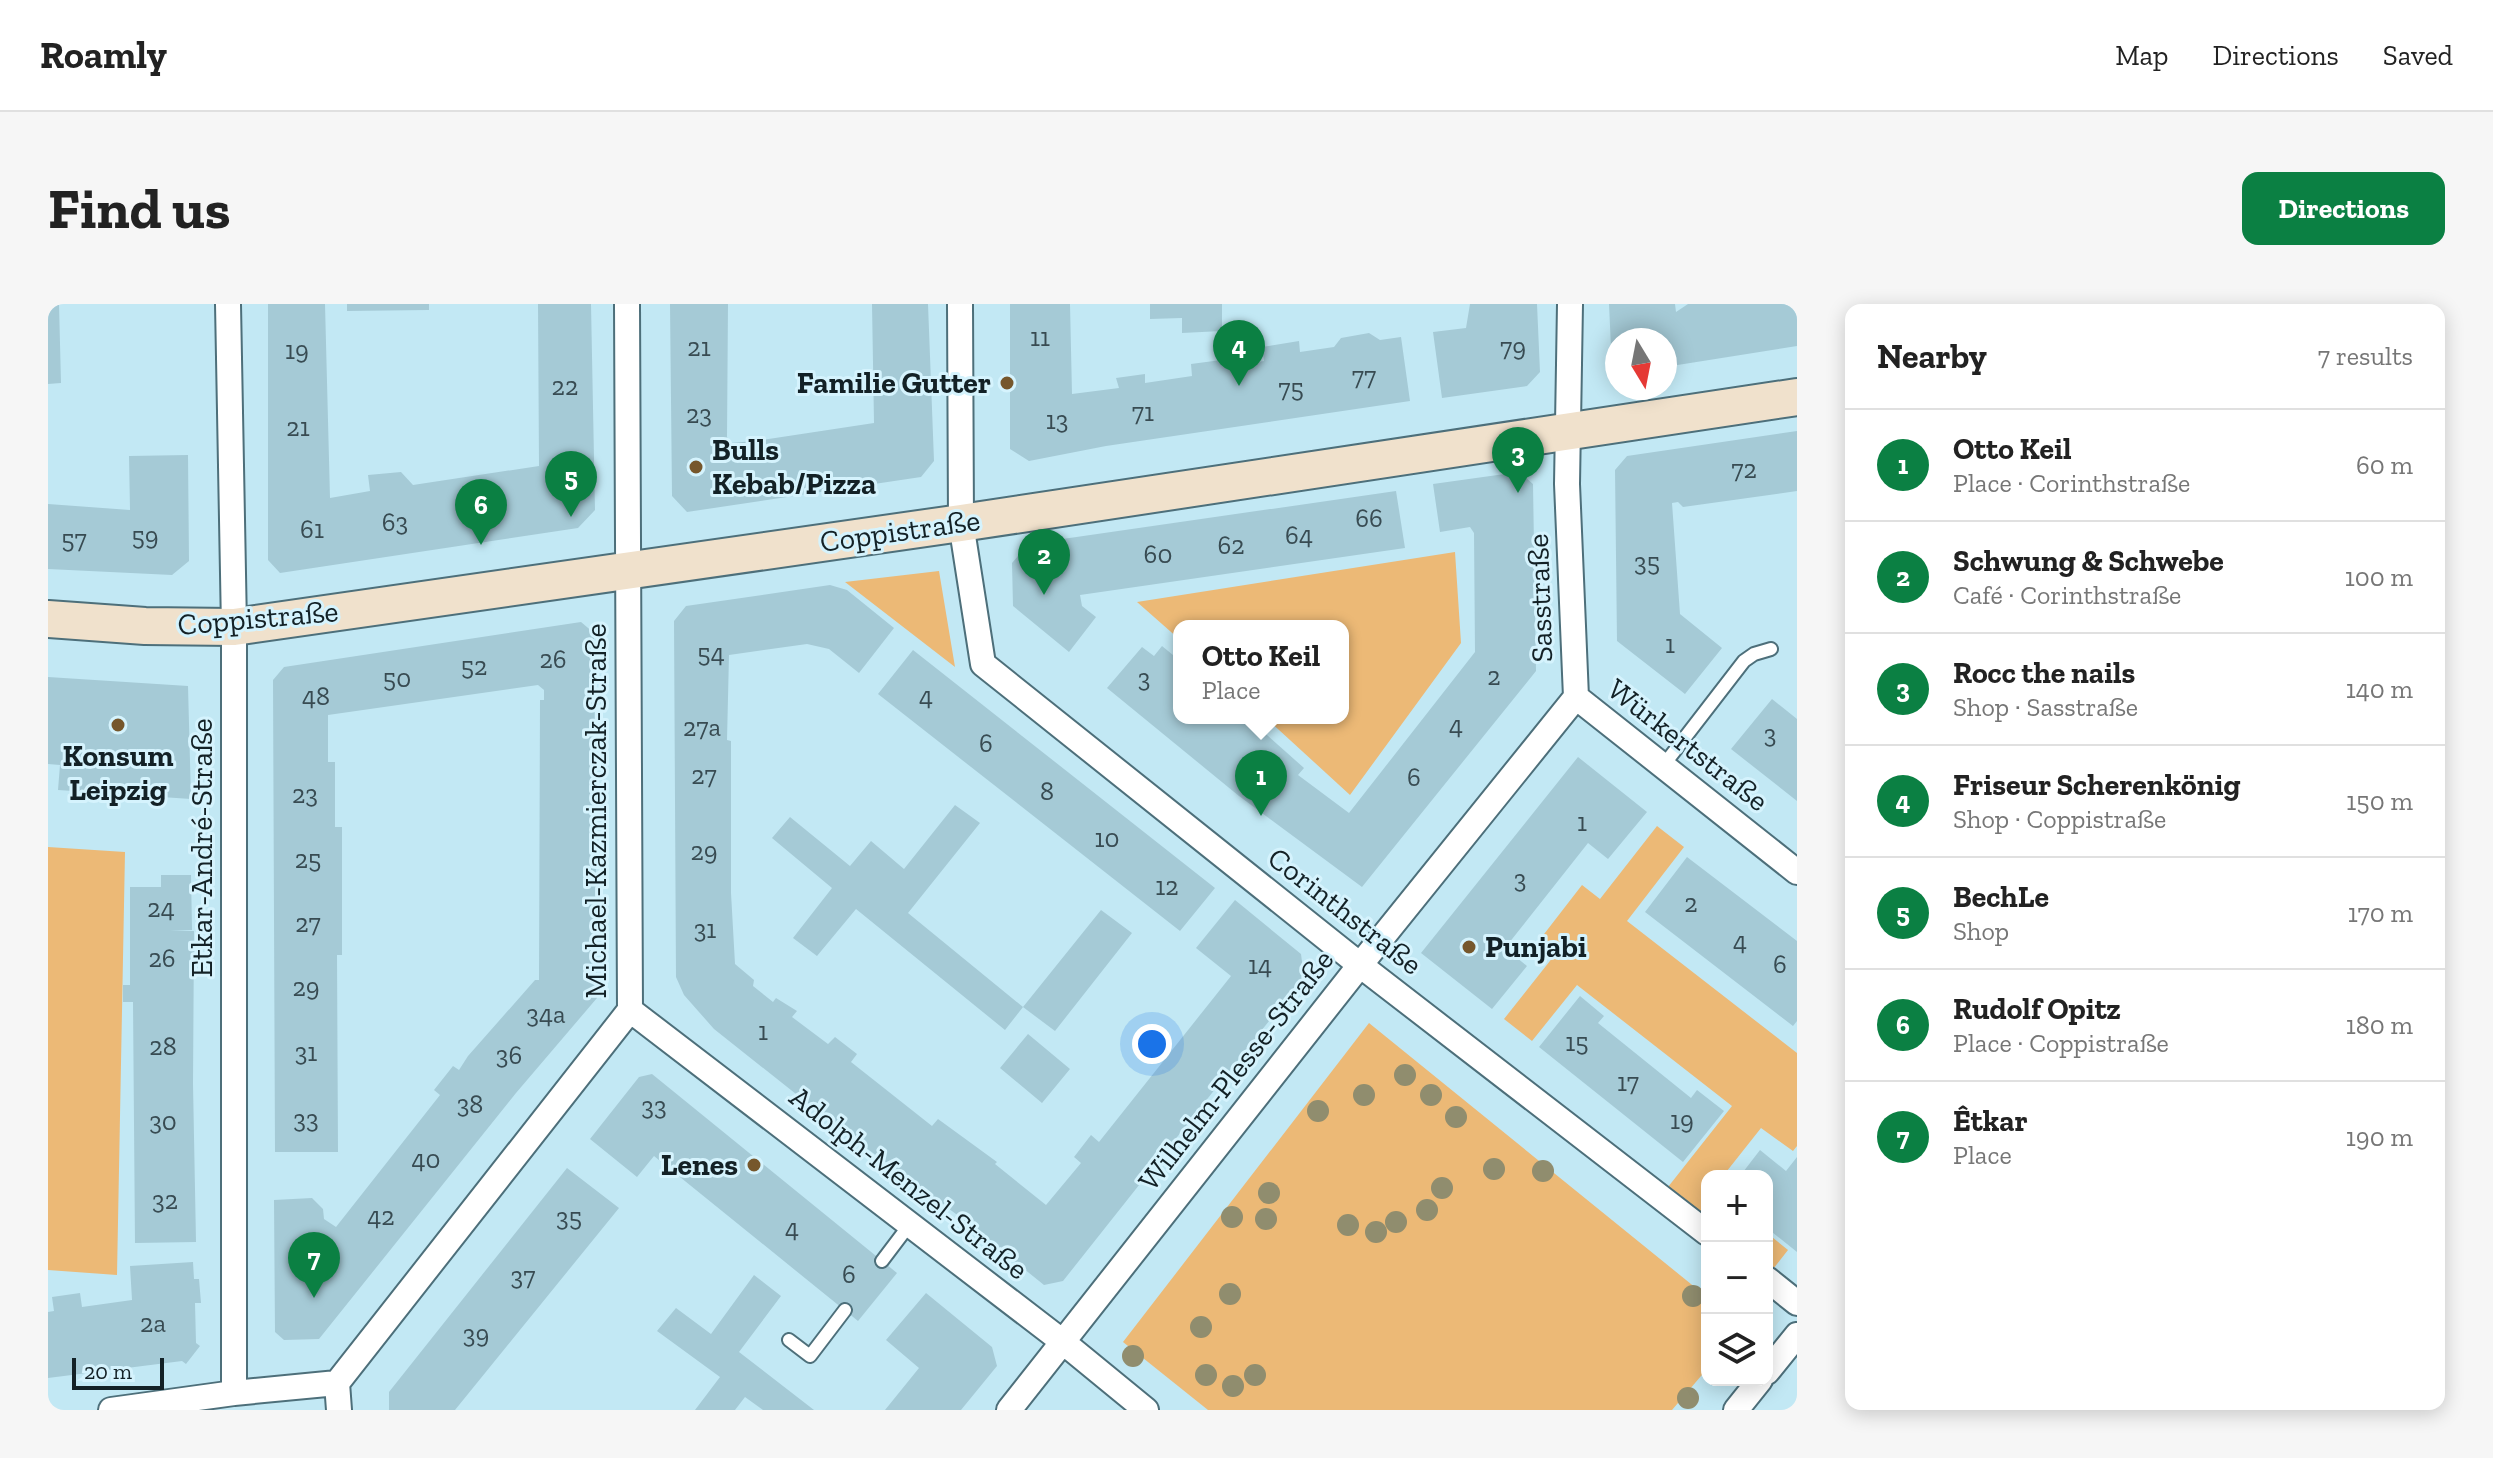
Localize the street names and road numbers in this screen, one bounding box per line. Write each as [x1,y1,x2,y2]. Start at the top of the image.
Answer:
street label: Coppistraße [818,502,982,560]
street label: Sasstraße [1520,533,1560,663]
street label: Coppistraße [176,593,340,643]
street label: Michael-Kazmierczak-Straße [578,623,614,999]
street label: Würkertstraße [1600,671,1776,819]
street label: Etkar-André-Straße [184,718,220,978]
street label: Corinthstraße [1261,840,1429,982]
street label: Wilhelm-Plesse-Straße [1131,942,1341,1198]
street label: Adolph-Menzel-Straße [783,1079,1035,1287]

